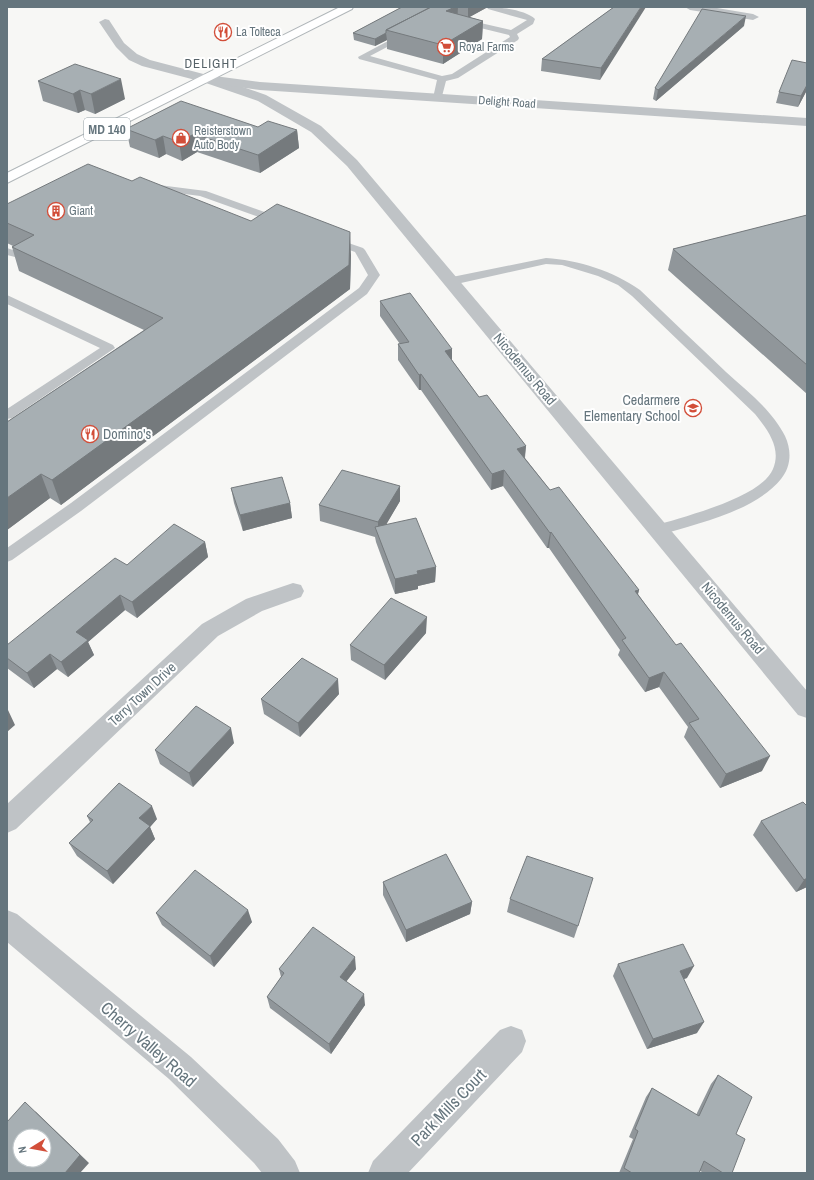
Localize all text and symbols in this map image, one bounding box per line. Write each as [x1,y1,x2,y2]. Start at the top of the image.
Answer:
restaurant icon: La Tolteca [213,22,233,42]
place label: La Tolteca [236,24,281,40]
supermarket icon: Royal Farms [436,37,456,57]
place label: Royal Farms [459,39,514,55]
district label: DELIGHT [184,55,238,72]
street label: Delight Road [478,92,536,112]
road number: MD 140 [84,118,130,140]
place label: Reisterstown Auto Body [193,123,251,153]
shop icon: Reisterstown Auto Body [171,128,191,148]
building icon: Giant [46,201,66,221]
place label: Giant [69,203,93,219]
street label: Nicodemus Road [490,329,560,409]
place label: Cedarmere Elementary School [584,391,680,425]
school or university icon: Cedarmere Elementary School [683,398,703,418]
restaurant icon: Domino's [80,424,100,444]
place label: Domino's [103,425,151,443]
street label: Nicodemus Road [698,578,768,658]
street label: Terry Town Drive [104,658,180,730]
street label: Cherry Valley Road [96,996,202,1092]
street label: Park Mills Court [405,1063,491,1151]
north arrow [12,1128,52,1168]
text: N [15,1145,30,1154]

